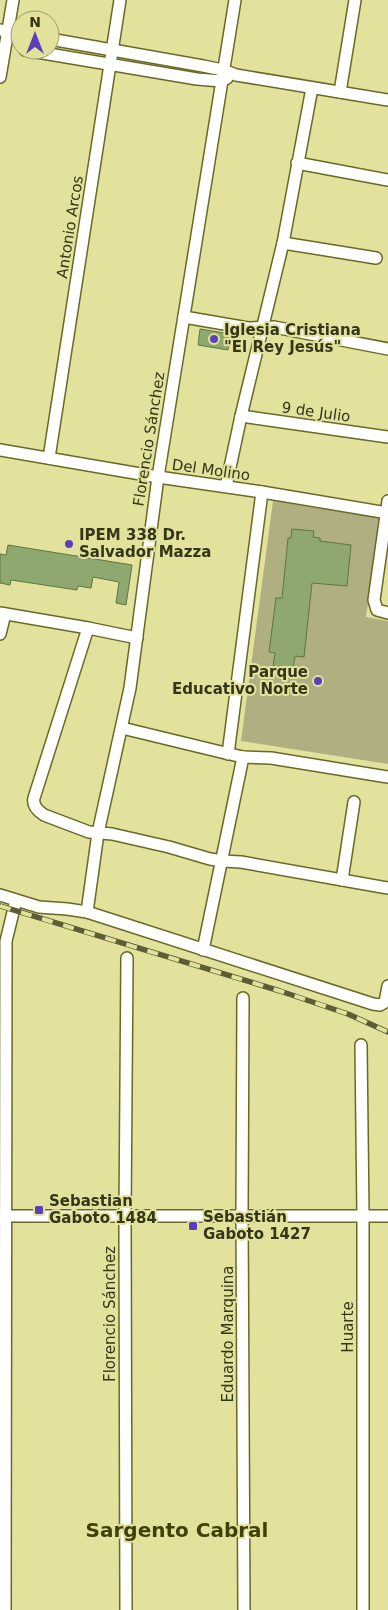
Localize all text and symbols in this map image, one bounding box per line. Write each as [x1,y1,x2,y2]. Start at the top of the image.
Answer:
north arrow [10,10,60,60]
text: N [29,14,41,30]
street label: Antonio Arcos [53,174,87,280]
place label: Iglesia Cristiana "El Rey Jesús" [224,321,361,356]
marker: Iglesia Cristiana "El Rey Jesús" [208,333,220,345]
street label: Florencio Sánchez [129,370,169,508]
street label: 9 de Julio [280,398,352,426]
street label: Del Molino [171,456,251,484]
place label: IPEM 338 Dr. Salvador Mazza [79,526,211,561]
marker: IPEM 338 Dr. Salvador Mazza [63,538,75,550]
place label: Parque Educativo Norte [172,663,308,698]
marker: Parque Educativo Norte [312,675,324,687]
place label: Sebastian Gaboto 1484 [49,1192,157,1227]
marker: Sebastian Gaboto 1484 [33,1204,45,1216]
place label: Sebastián Gaboto 1427 [203,1208,311,1243]
marker: Sebastián Gaboto 1427 [187,1220,199,1232]
street label: Florencio Sánchez [101,1246,119,1382]
street label: Eduardo Marquina [219,1266,237,1403]
street label: Huarte [339,1301,357,1353]
district label: Sargento Cabral [86,1518,268,1542]

